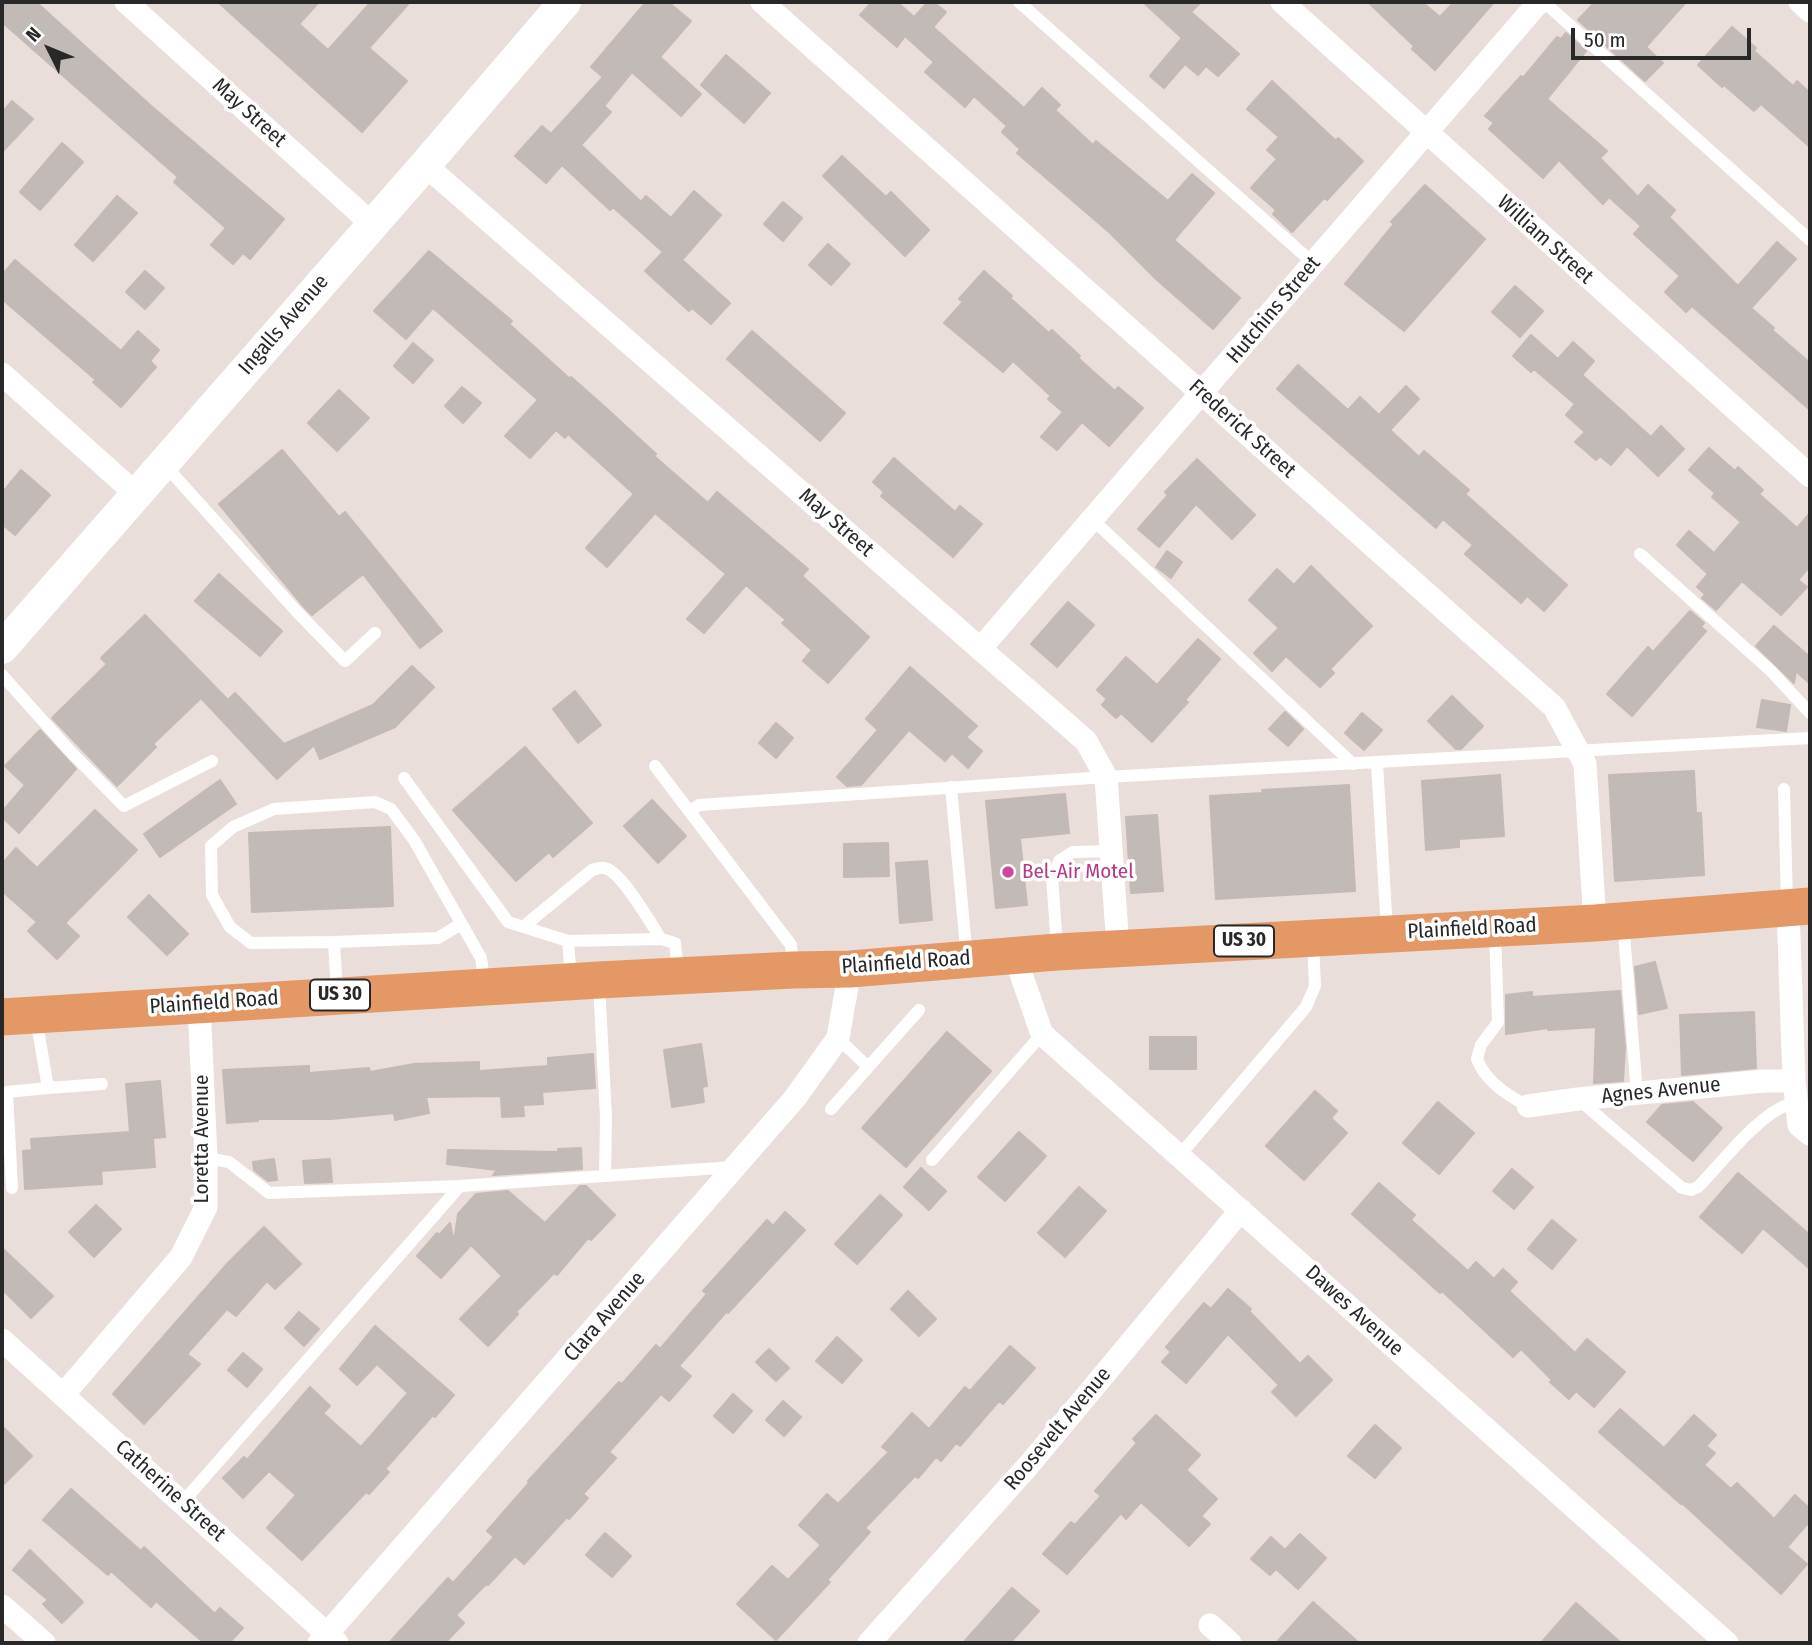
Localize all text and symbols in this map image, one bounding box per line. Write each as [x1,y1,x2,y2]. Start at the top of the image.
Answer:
north arrow [14,14,84,84]
scale bar [1574,14,1754,58]
text: N [21,22,46,46]
text: 50 m [1584,27,1626,53]
street label: May Street [207,73,291,153]
street label: William Street [1492,190,1598,290]
street label: Hutchins Street [1222,251,1326,369]
street label: Ingalls Avenue [234,270,334,380]
street label: Frederick Street [1183,374,1301,484]
street label: May Street [793,484,879,562]
place label: Bel-Air Motel [1022,859,1134,885]
marker: Bel-Air Motel [1000,864,1016,880]
street label: Plainfield Road [1407,913,1537,945]
road number: US 30 [1214,925,1274,956]
street label: Plainfield Road [841,946,971,980]
road number: US 30 [310,979,370,1010]
street label: Plainfield Road [149,986,279,1020]
street label: Agnes Avenue [1600,1072,1722,1110]
street label: Loretta Avenue [189,1075,215,1203]
street label: Dawes Avenue [1300,1260,1408,1362]
street label: Clara Avenue [559,1267,651,1367]
street label: Roosevelt Avenue [999,1362,1117,1496]
street label: Catherine Street [110,1435,230,1547]

